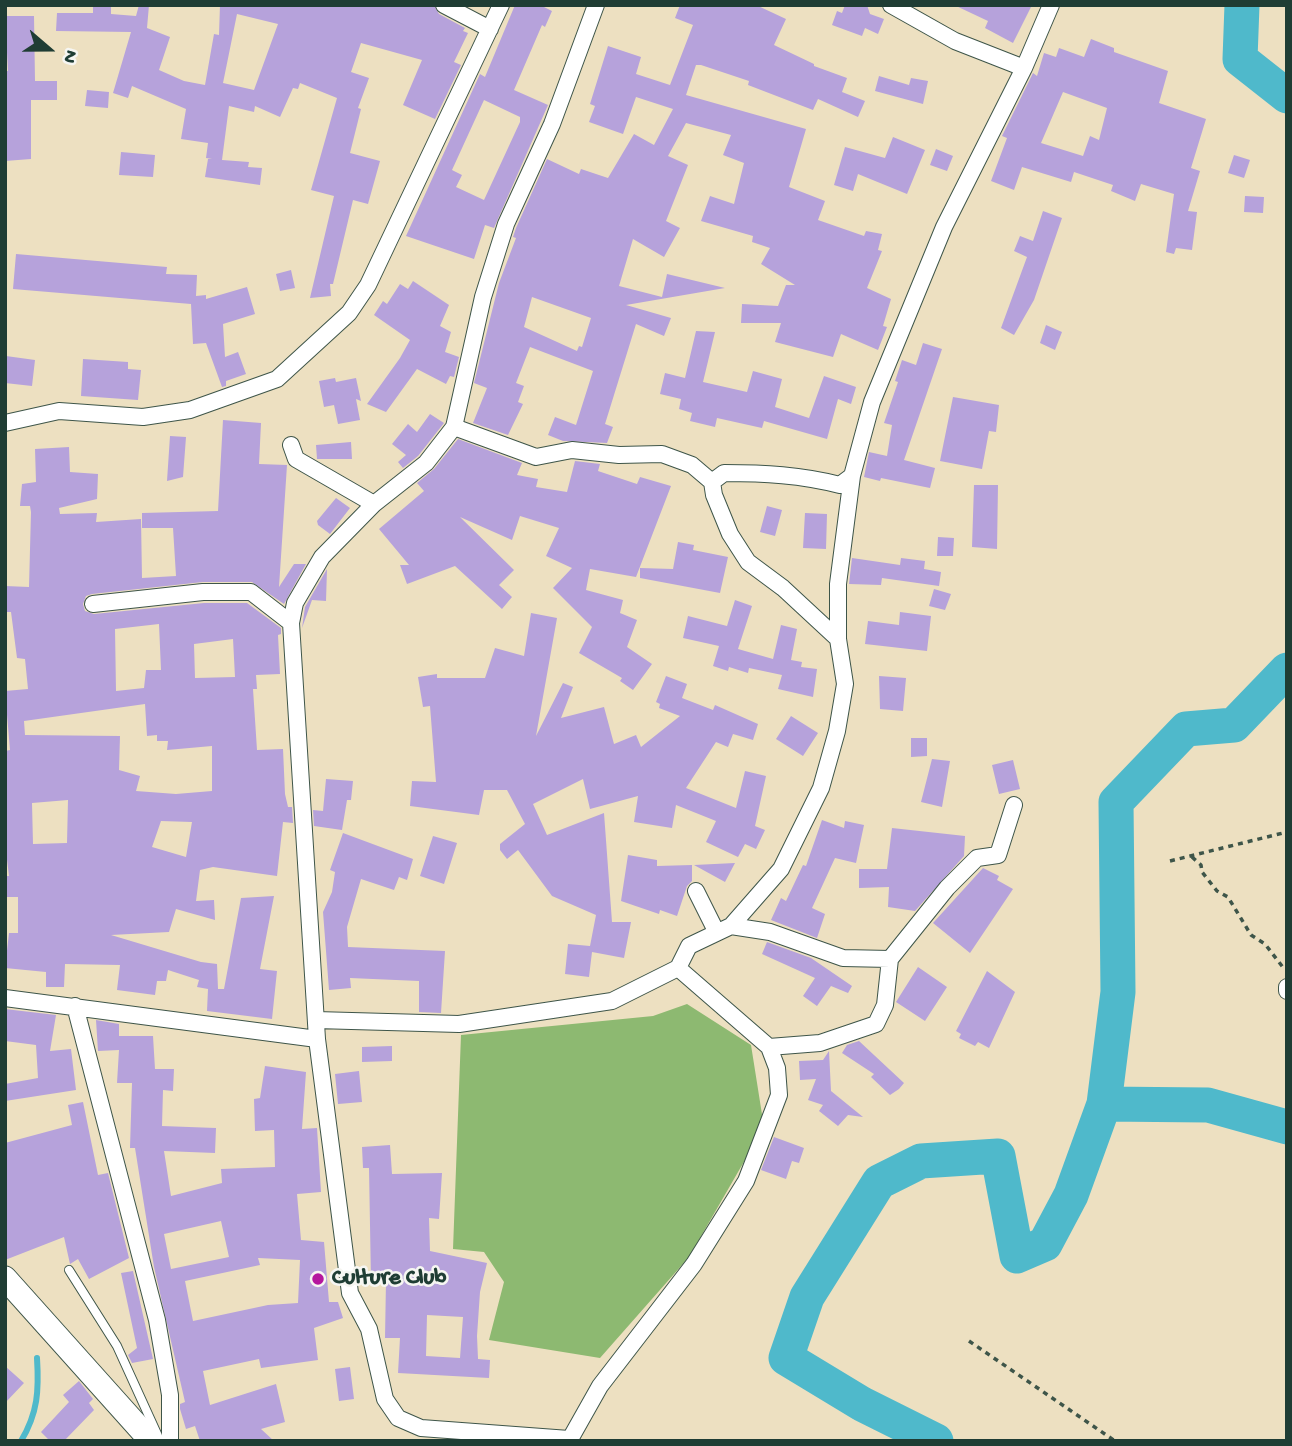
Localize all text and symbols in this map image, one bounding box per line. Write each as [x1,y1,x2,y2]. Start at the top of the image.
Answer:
north arrow [14,14,84,84]
text: N [56,47,82,66]
place label: Culture Club [332,1265,446,1293]
marker: Culture Club [310,1271,326,1287]

